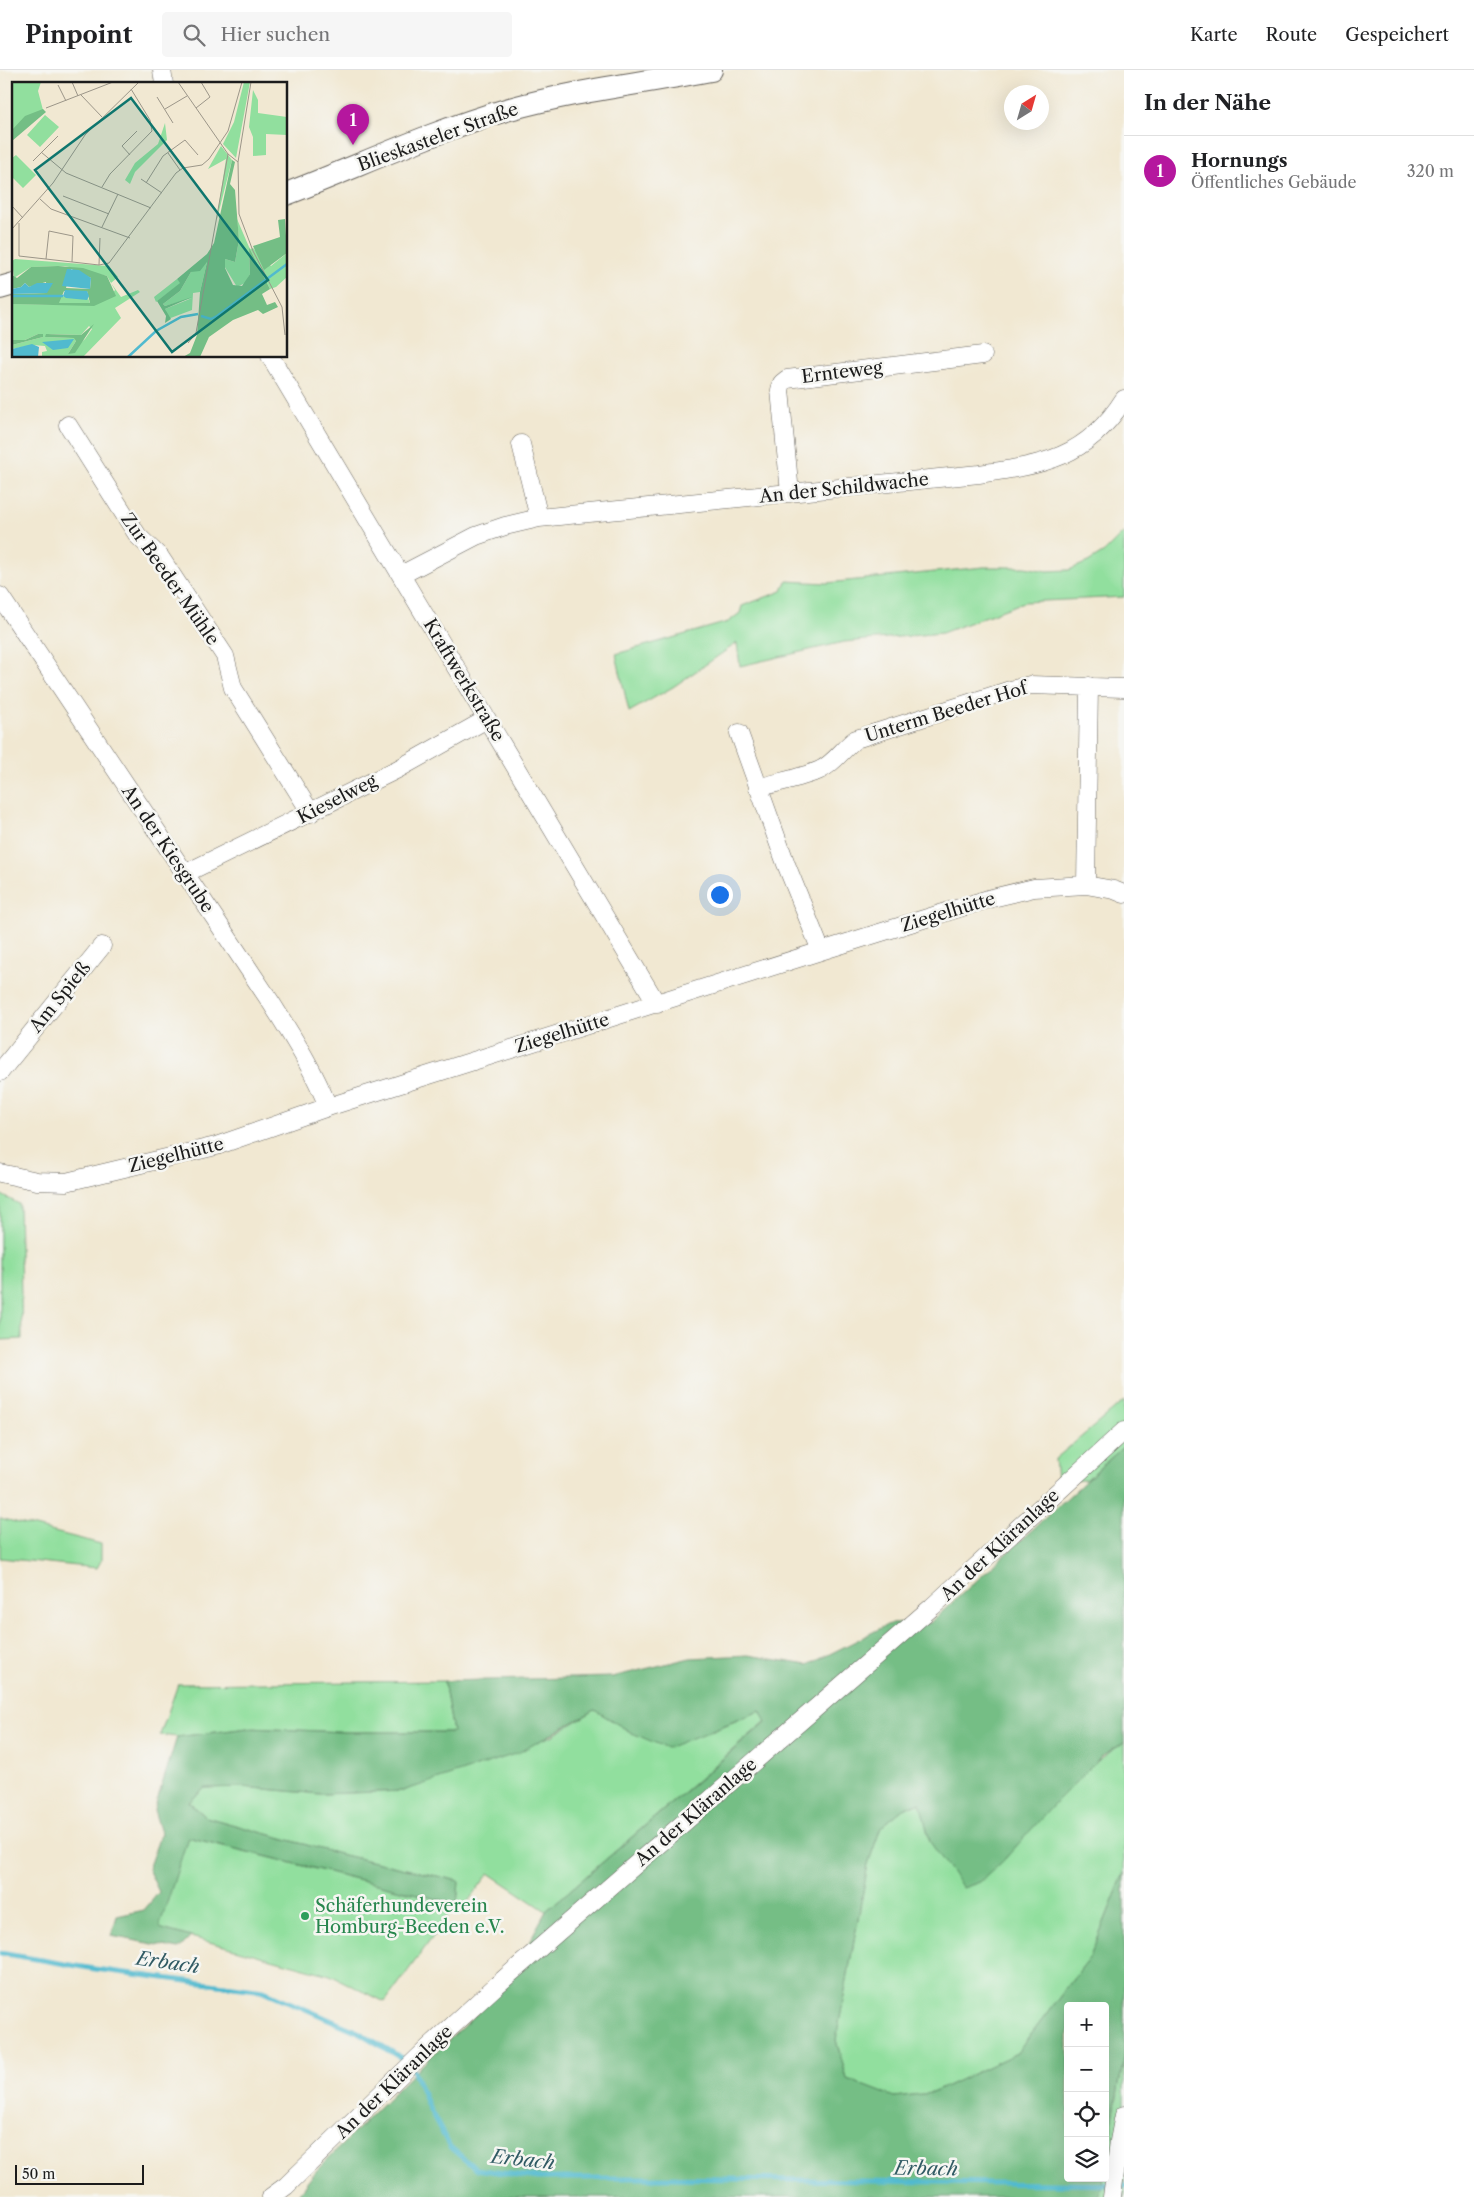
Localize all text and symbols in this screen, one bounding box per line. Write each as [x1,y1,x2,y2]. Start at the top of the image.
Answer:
search box [162,12,512,57]
text: Pinpoint [25,20,132,49]
icon: search [180,21,208,49]
text: Hier suchen [220,23,330,46]
text: Karte [1190,24,1238,46]
text: Route [1266,24,1317,46]
text: Gespeichert [1345,24,1449,46]
inset map [12,82,288,358]
north arrow [1004,85,1049,130]
text: In der Nähe [1144,90,1271,115]
street label: Blieskasteler Straße [355,98,521,176]
pin: 1 [337,104,369,145]
text: Hornungs [1191,149,1288,172]
text: 1 [1156,161,1164,181]
text: 320 m [1407,161,1454,181]
text: Öffentliches Gebäude [1191,172,1356,192]
street label: Ernteweg [800,356,884,388]
street label: An der Schildwache [757,468,930,508]
street label: Zur Beeder Mühle [116,509,224,649]
street label: Kraftwerkstraße [419,615,509,745]
street label: Unterm Beeder Hof [862,676,1032,747]
street label: Kieselweg [293,769,381,828]
street label: An der Kiesgrube [117,780,219,917]
your location [707,882,733,908]
street label: Ziegelhütte [898,887,998,937]
street label: Am Spieß [24,957,96,1038]
street label: Ziegelhütte [512,1008,612,1058]
street label: Ziegelhütte [126,1133,226,1177]
street label: An der Kläranlage [935,1484,1064,1606]
street label: An der Kläranlage [630,1753,761,1871]
place label: Schäferhundeverein Homburg-Beeden e.V. [315,1895,504,1938]
marker: Schäferhundeverein Homburg-Beeden e.V. [299,1910,311,1922]
water label: Erbach [133,1946,201,1978]
map controls [1064,2002,1109,2182]
button: + [1064,2002,1109,2047]
street label: An der Kläranlage [330,2021,457,2144]
button: − [1064,2047,1109,2092]
button: locate [1064,2092,1109,2137]
button: layers [1064,2137,1109,2182]
water label: Erbach [488,2145,556,2174]
water label: Erbach [892,2156,958,2181]
scale bar [15,2162,144,2185]
text: 50 m [22,2165,55,2183]

